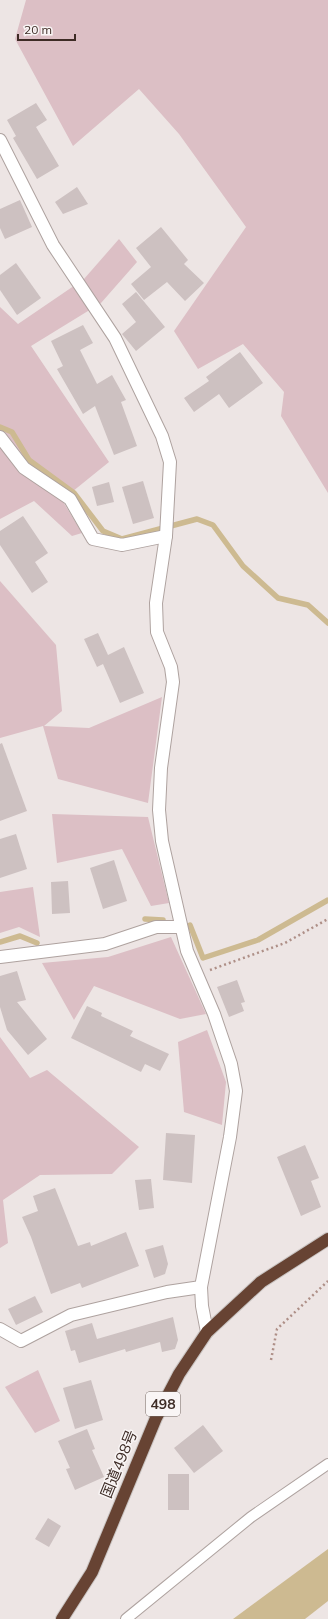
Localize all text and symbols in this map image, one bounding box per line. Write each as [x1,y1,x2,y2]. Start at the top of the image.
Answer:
scale bar [18,16,75,42]
text: 20 m [24,22,52,37]
road number: 498 [146,1392,180,1416]
street label: 国道498号 [96,1427,141,1501]

